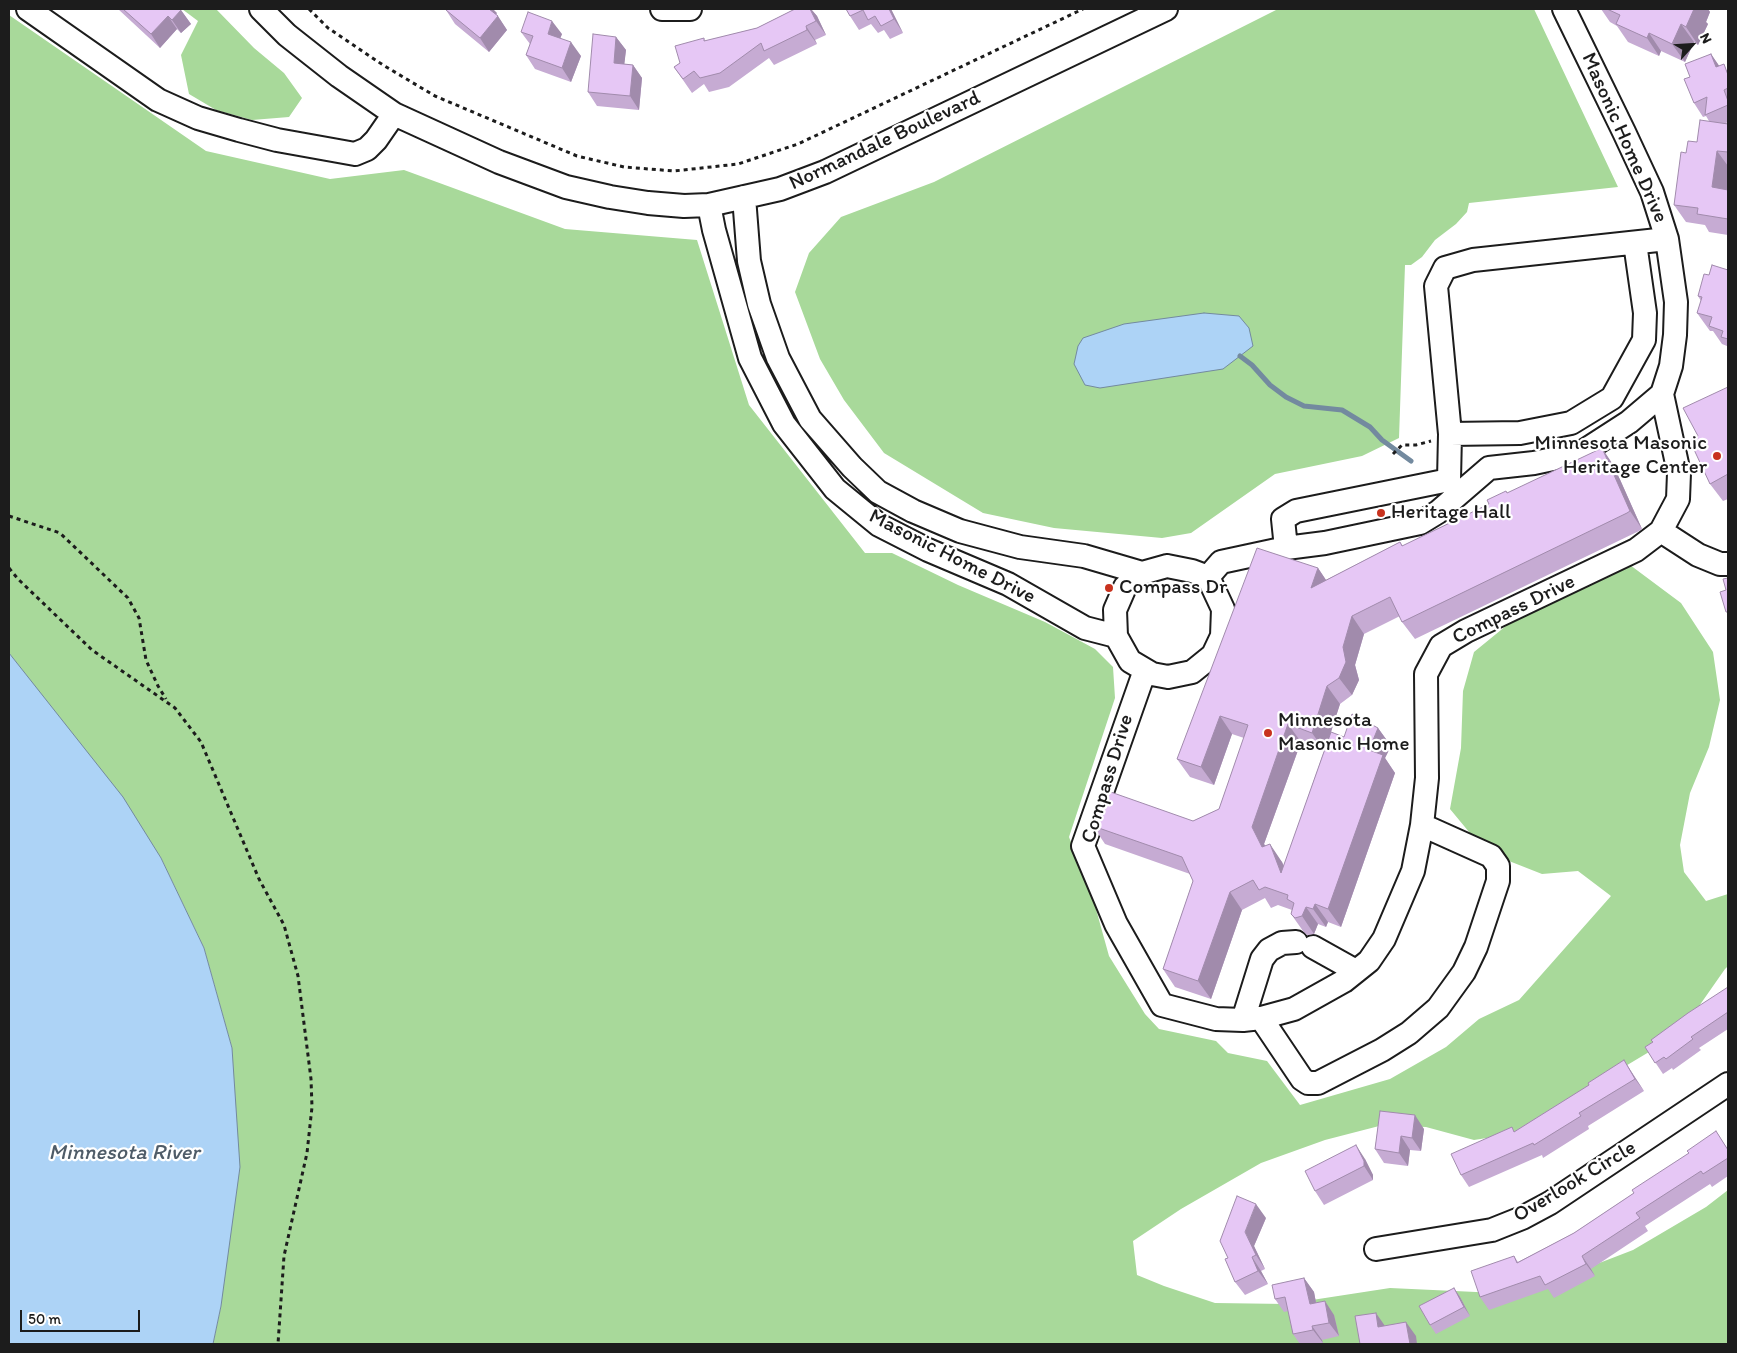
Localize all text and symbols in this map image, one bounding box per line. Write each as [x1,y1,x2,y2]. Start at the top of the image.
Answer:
north arrow [1667,20,1717,70]
text: N [1696,30,1716,46]
street label: Masonic Home Drive [1575,49,1673,227]
street label: Normandale Boulevard [785,86,985,196]
place label: Minnesota Masonic Heritage Center [1535,431,1707,481]
marker: Minnesota Masonic Heritage Center [1711,450,1723,462]
place label: Heritage Hall [1391,500,1511,526]
street label: Masonic Home Drive [865,504,1039,610]
marker: Heritage Hall [1375,507,1387,519]
street label: Compass Drive [1449,569,1579,651]
place label: Compass Dr [1119,575,1227,601]
marker: Compass Dr [1103,582,1115,594]
place label: Minnesota Masonic Home [1278,708,1409,758]
street label: Compass Drive [1076,712,1140,846]
marker: Minnesota Masonic Home [1262,727,1274,739]
street label: Overlook Circle [1509,1136,1641,1228]
water label: Minnesota River [48,1140,200,1166]
scale bar [22,1300,142,1332]
text: 50 m [28,1310,61,1328]

